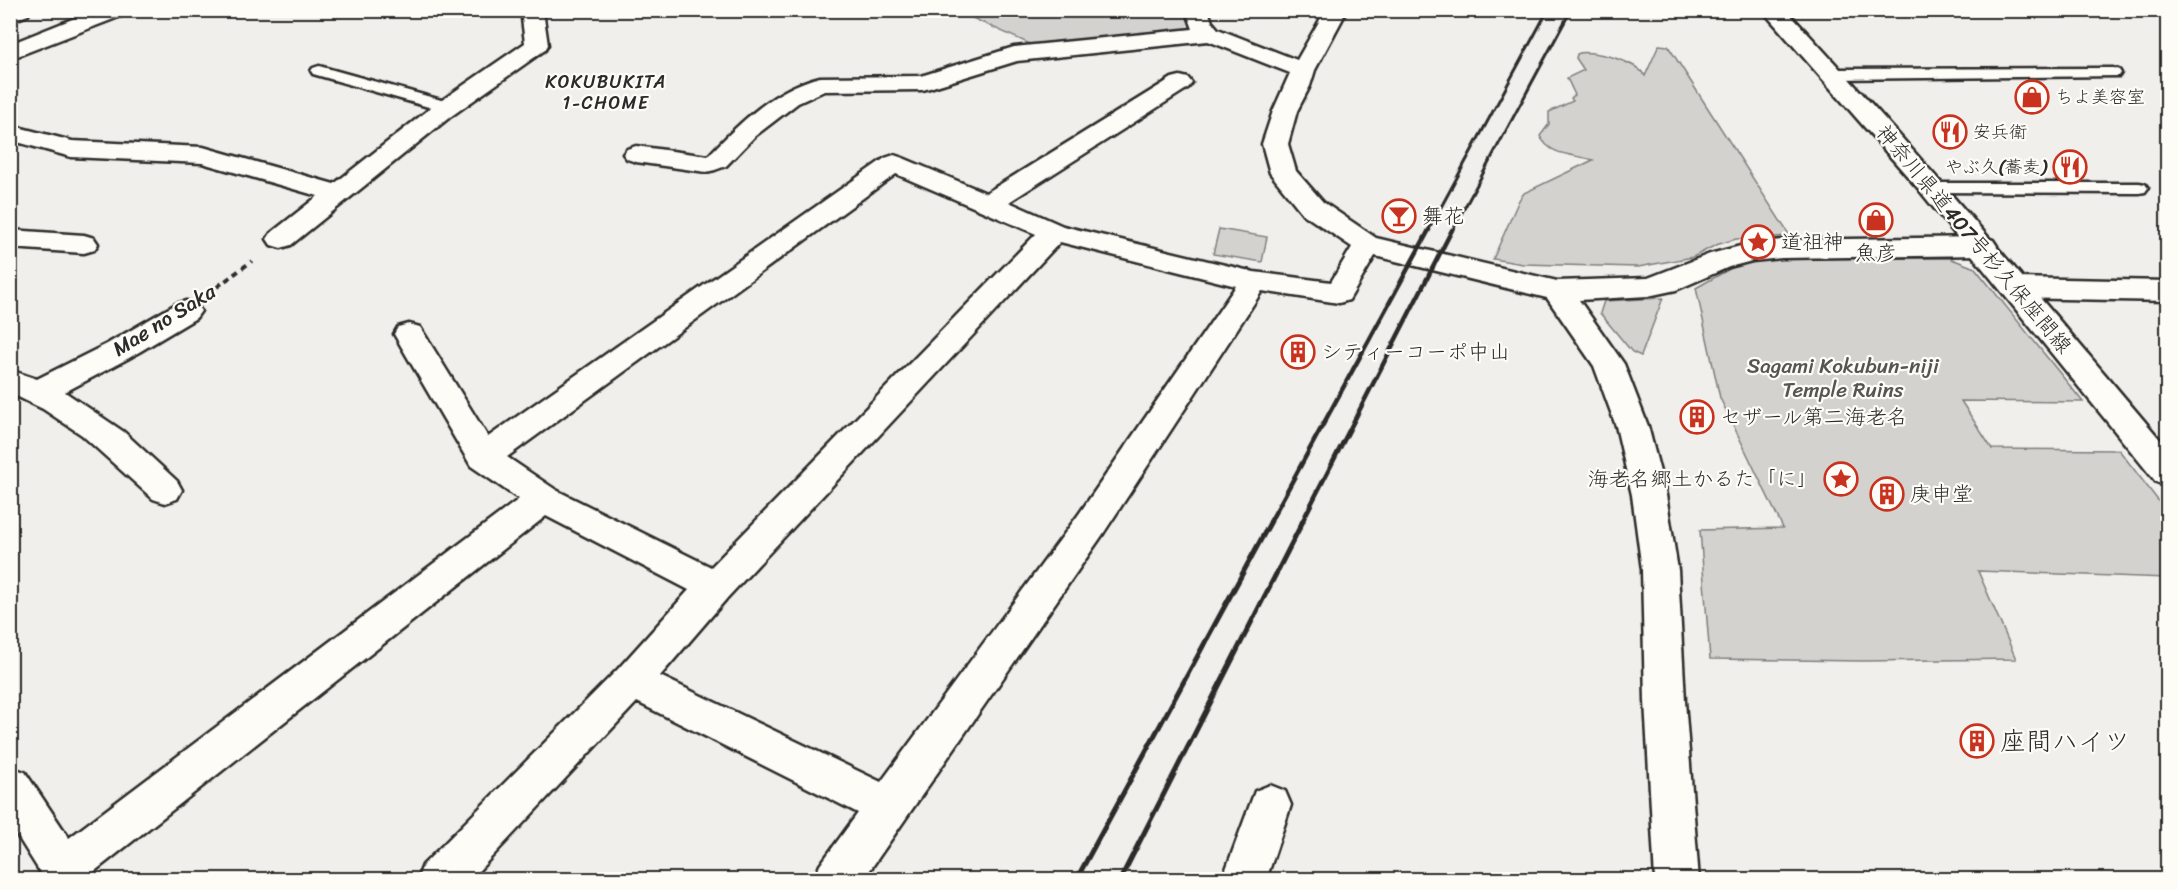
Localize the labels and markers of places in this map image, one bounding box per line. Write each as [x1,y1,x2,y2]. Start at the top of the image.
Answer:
shop icon: ちよ美容室 [2014,79,2050,115]
place label: ちよ美容室 [2055,81,2145,113]
restaurant icon: 安兵衛 [1932,114,1968,150]
place label: 安兵衛 [1973,116,2027,148]
restaurant icon: やぶ久(蕎麦) [2052,149,2088,185]
place label: やぶ久(蕎麦) [1945,151,2049,183]
place label: 舞花 [1422,197,1464,235]
bar icon: 舞花 [1381,198,1417,234]
shop icon: 魚彦 [1858,202,1894,238]
place label: 道祖神 [1781,223,1844,261]
place icon: 道祖神 [1740,224,1776,260]
place label: 魚彦 [1855,234,1897,272]
place label: シティーコーポ中山 [1321,333,1510,371]
building icon: シティーコーポ中山 [1280,334,1316,370]
place label: セザール第二海老名 [1720,398,1908,436]
building icon: セザール第二海老名 [1679,399,1715,435]
place label: 海老名郷土かるた「に」 [1587,460,1818,498]
place icon: 海老名郷土かるた「に」 [1823,461,1859,497]
place label: 庚申堂 [1910,475,1973,513]
building icon: 庚申堂 [1869,476,1905,512]
place label: 座間ハイツ [2000,718,2130,764]
building icon: 座間ハイツ [1959,723,1995,759]

